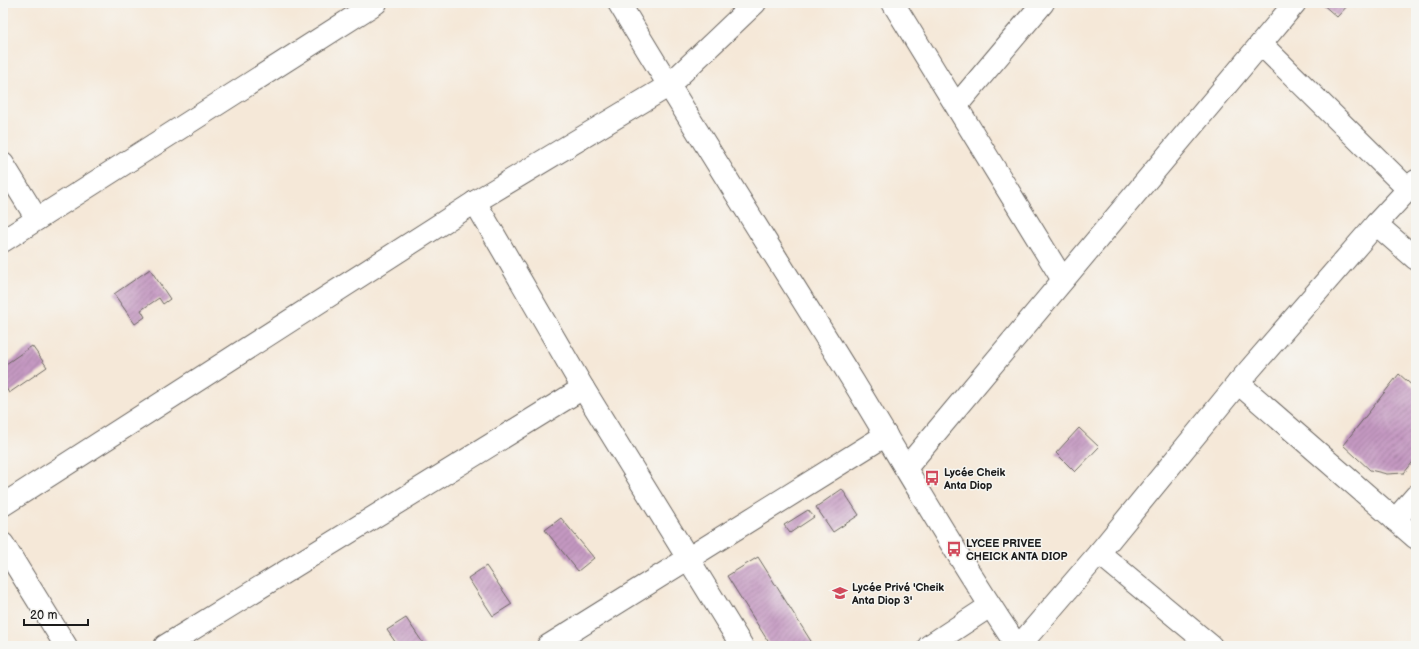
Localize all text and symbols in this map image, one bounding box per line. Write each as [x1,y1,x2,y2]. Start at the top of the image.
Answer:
place label: Lycée Cheik Anta Diop [943,466,1005,492]
bus stop icon: Lycée Cheik Anta Diop [923,469,941,487]
place label: LYCEE PRIVEE CHEICK ANTA DIOP [966,537,1067,563]
bus stop icon: LYCEE PRIVEE CHEICK ANTA DIOP [945,540,963,558]
place label: Lycée Privé 'Cheik Anta Diop 3' [851,581,944,607]
school or university icon: Lycée Privé 'Cheik Anta Diop 3' [831,584,849,602]
scale bar [24,601,88,627]
text: 20 m [30,608,57,623]

